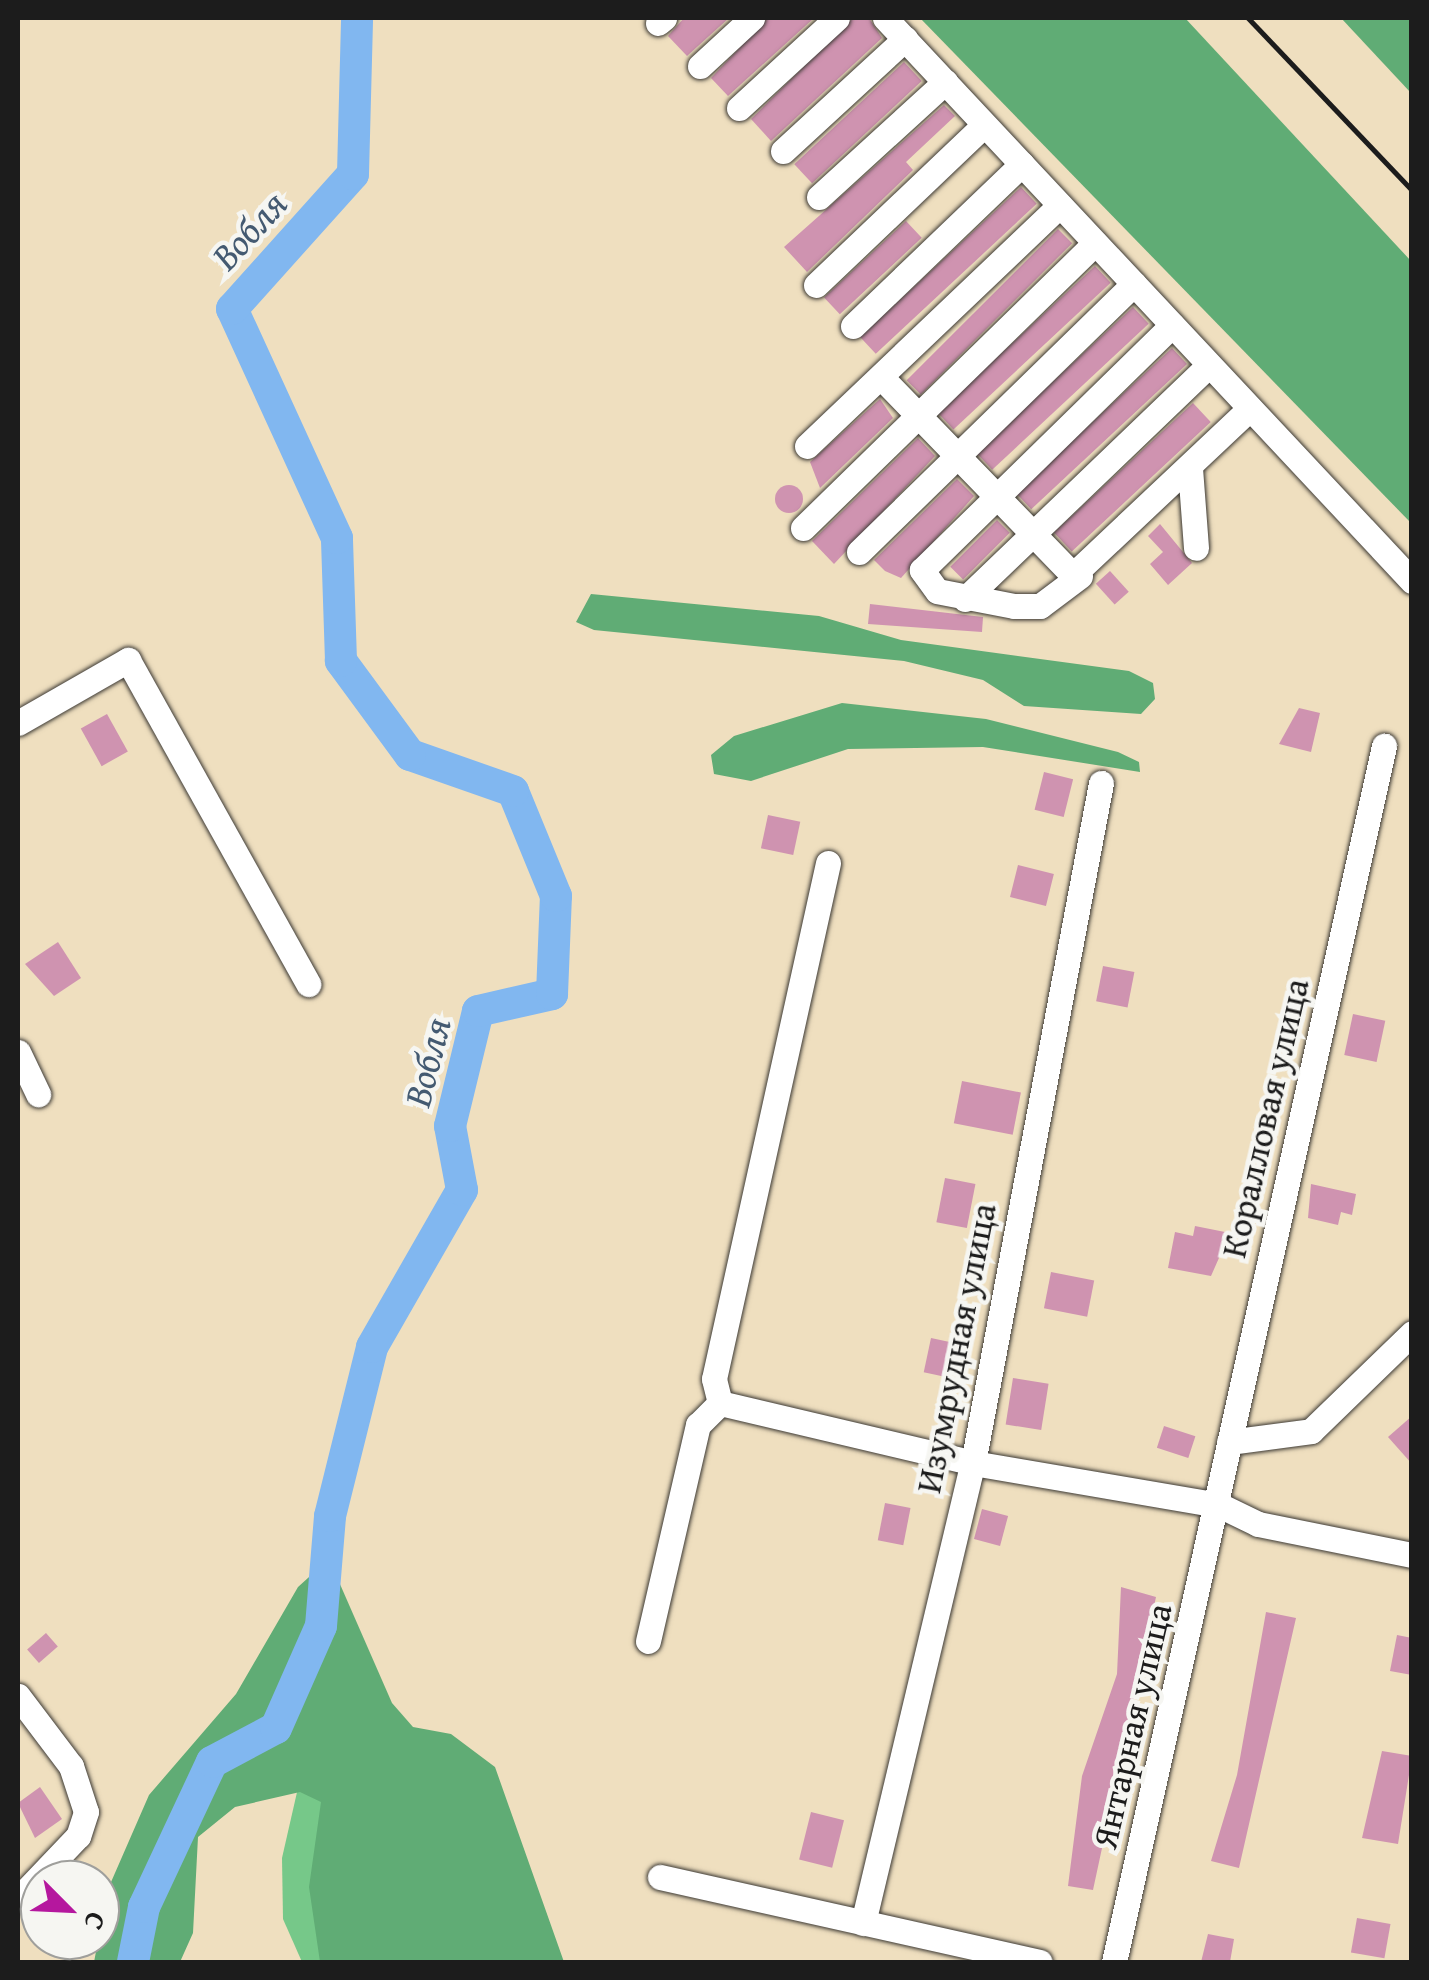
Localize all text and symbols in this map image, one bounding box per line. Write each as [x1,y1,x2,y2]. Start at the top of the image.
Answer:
water label: Вобля [202,181,296,279]
street label: Коралловая улица [1212,974,1318,1262]
water label: Вобля [394,1013,460,1111]
street label: Изумрудная улица [907,1200,1005,1496]
street label: Янтарная улица [1083,1599,1181,1853]
north arrow [20,1860,120,1960]
text: С [74,1906,118,1937]

